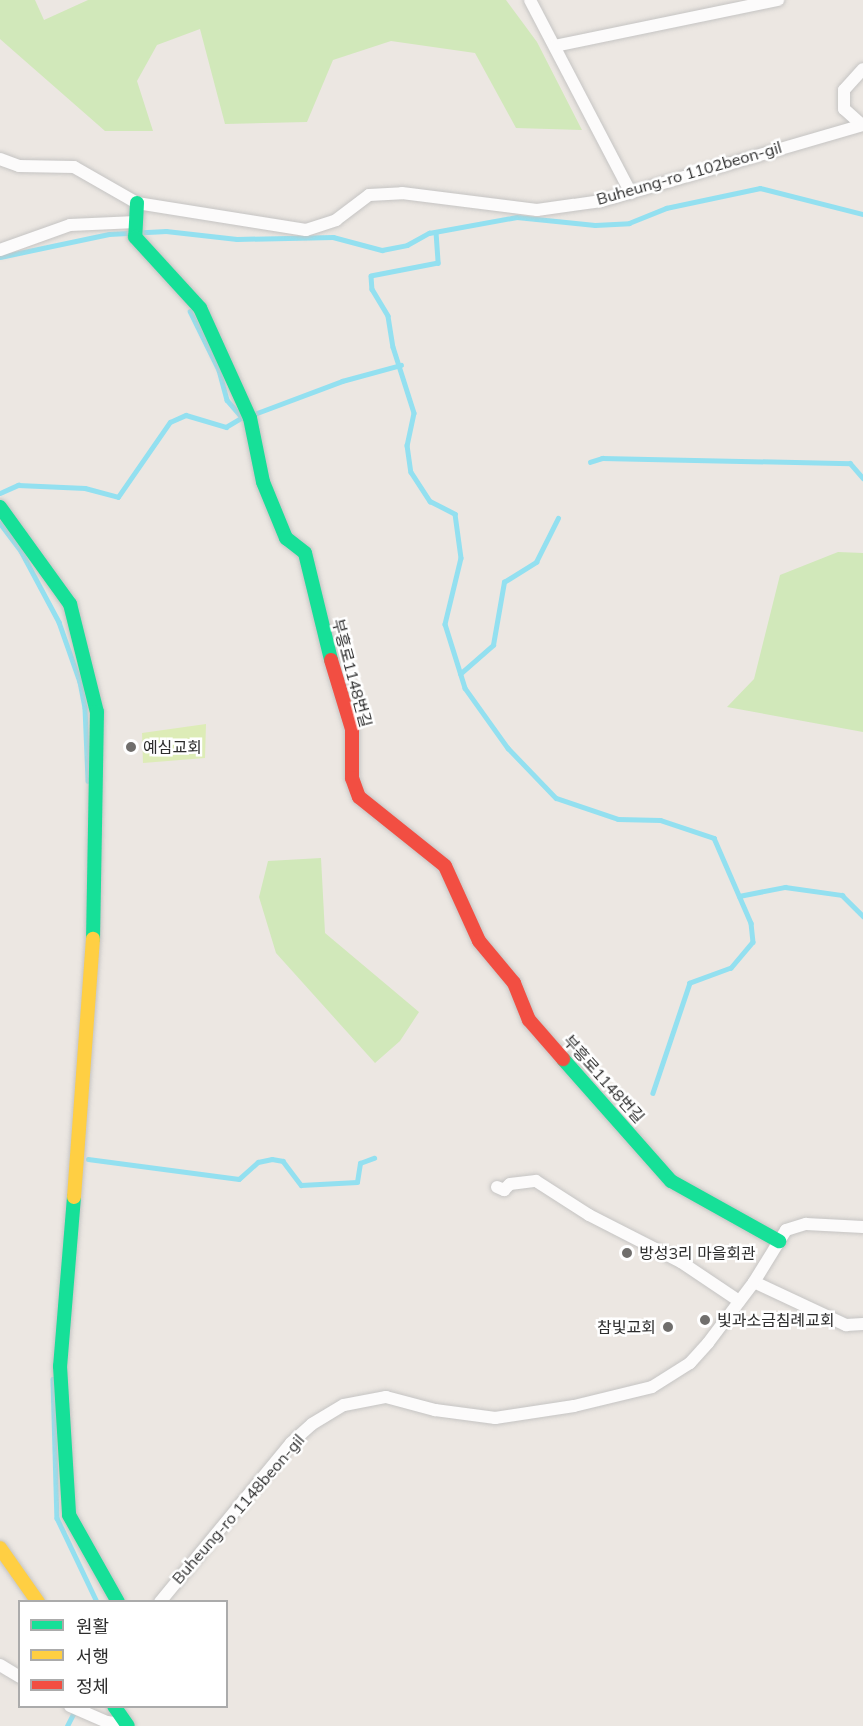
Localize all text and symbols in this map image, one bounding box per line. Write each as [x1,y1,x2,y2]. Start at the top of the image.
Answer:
street label: Buheung-ro 1102beon-gil [594,137,784,209]
street label: 부흥로1148번길 [328,616,376,730]
place label: 예심교회 [143,737,202,757]
marker: 예심교회 [124,740,138,754]
street label: 부흥로1148번길 [559,1031,649,1127]
place label: 방성3리 마을회관 [639,1243,756,1263]
marker: 방성3리 마을회관 [620,1246,634,1260]
place label: 빛과소금침례교회 [717,1310,835,1330]
marker: 빛과소금침례교회 [698,1313,712,1327]
place label: 참빛교회 [597,1317,656,1337]
marker: 참빛교회 [661,1320,675,1334]
street label: Buheung-ro 1148beon-gil [168,1430,308,1588]
legend [18,1600,228,1708]
text: 원활 [76,1615,109,1638]
text: 서행 [76,1645,109,1668]
text: 정체 [76,1675,109,1698]

